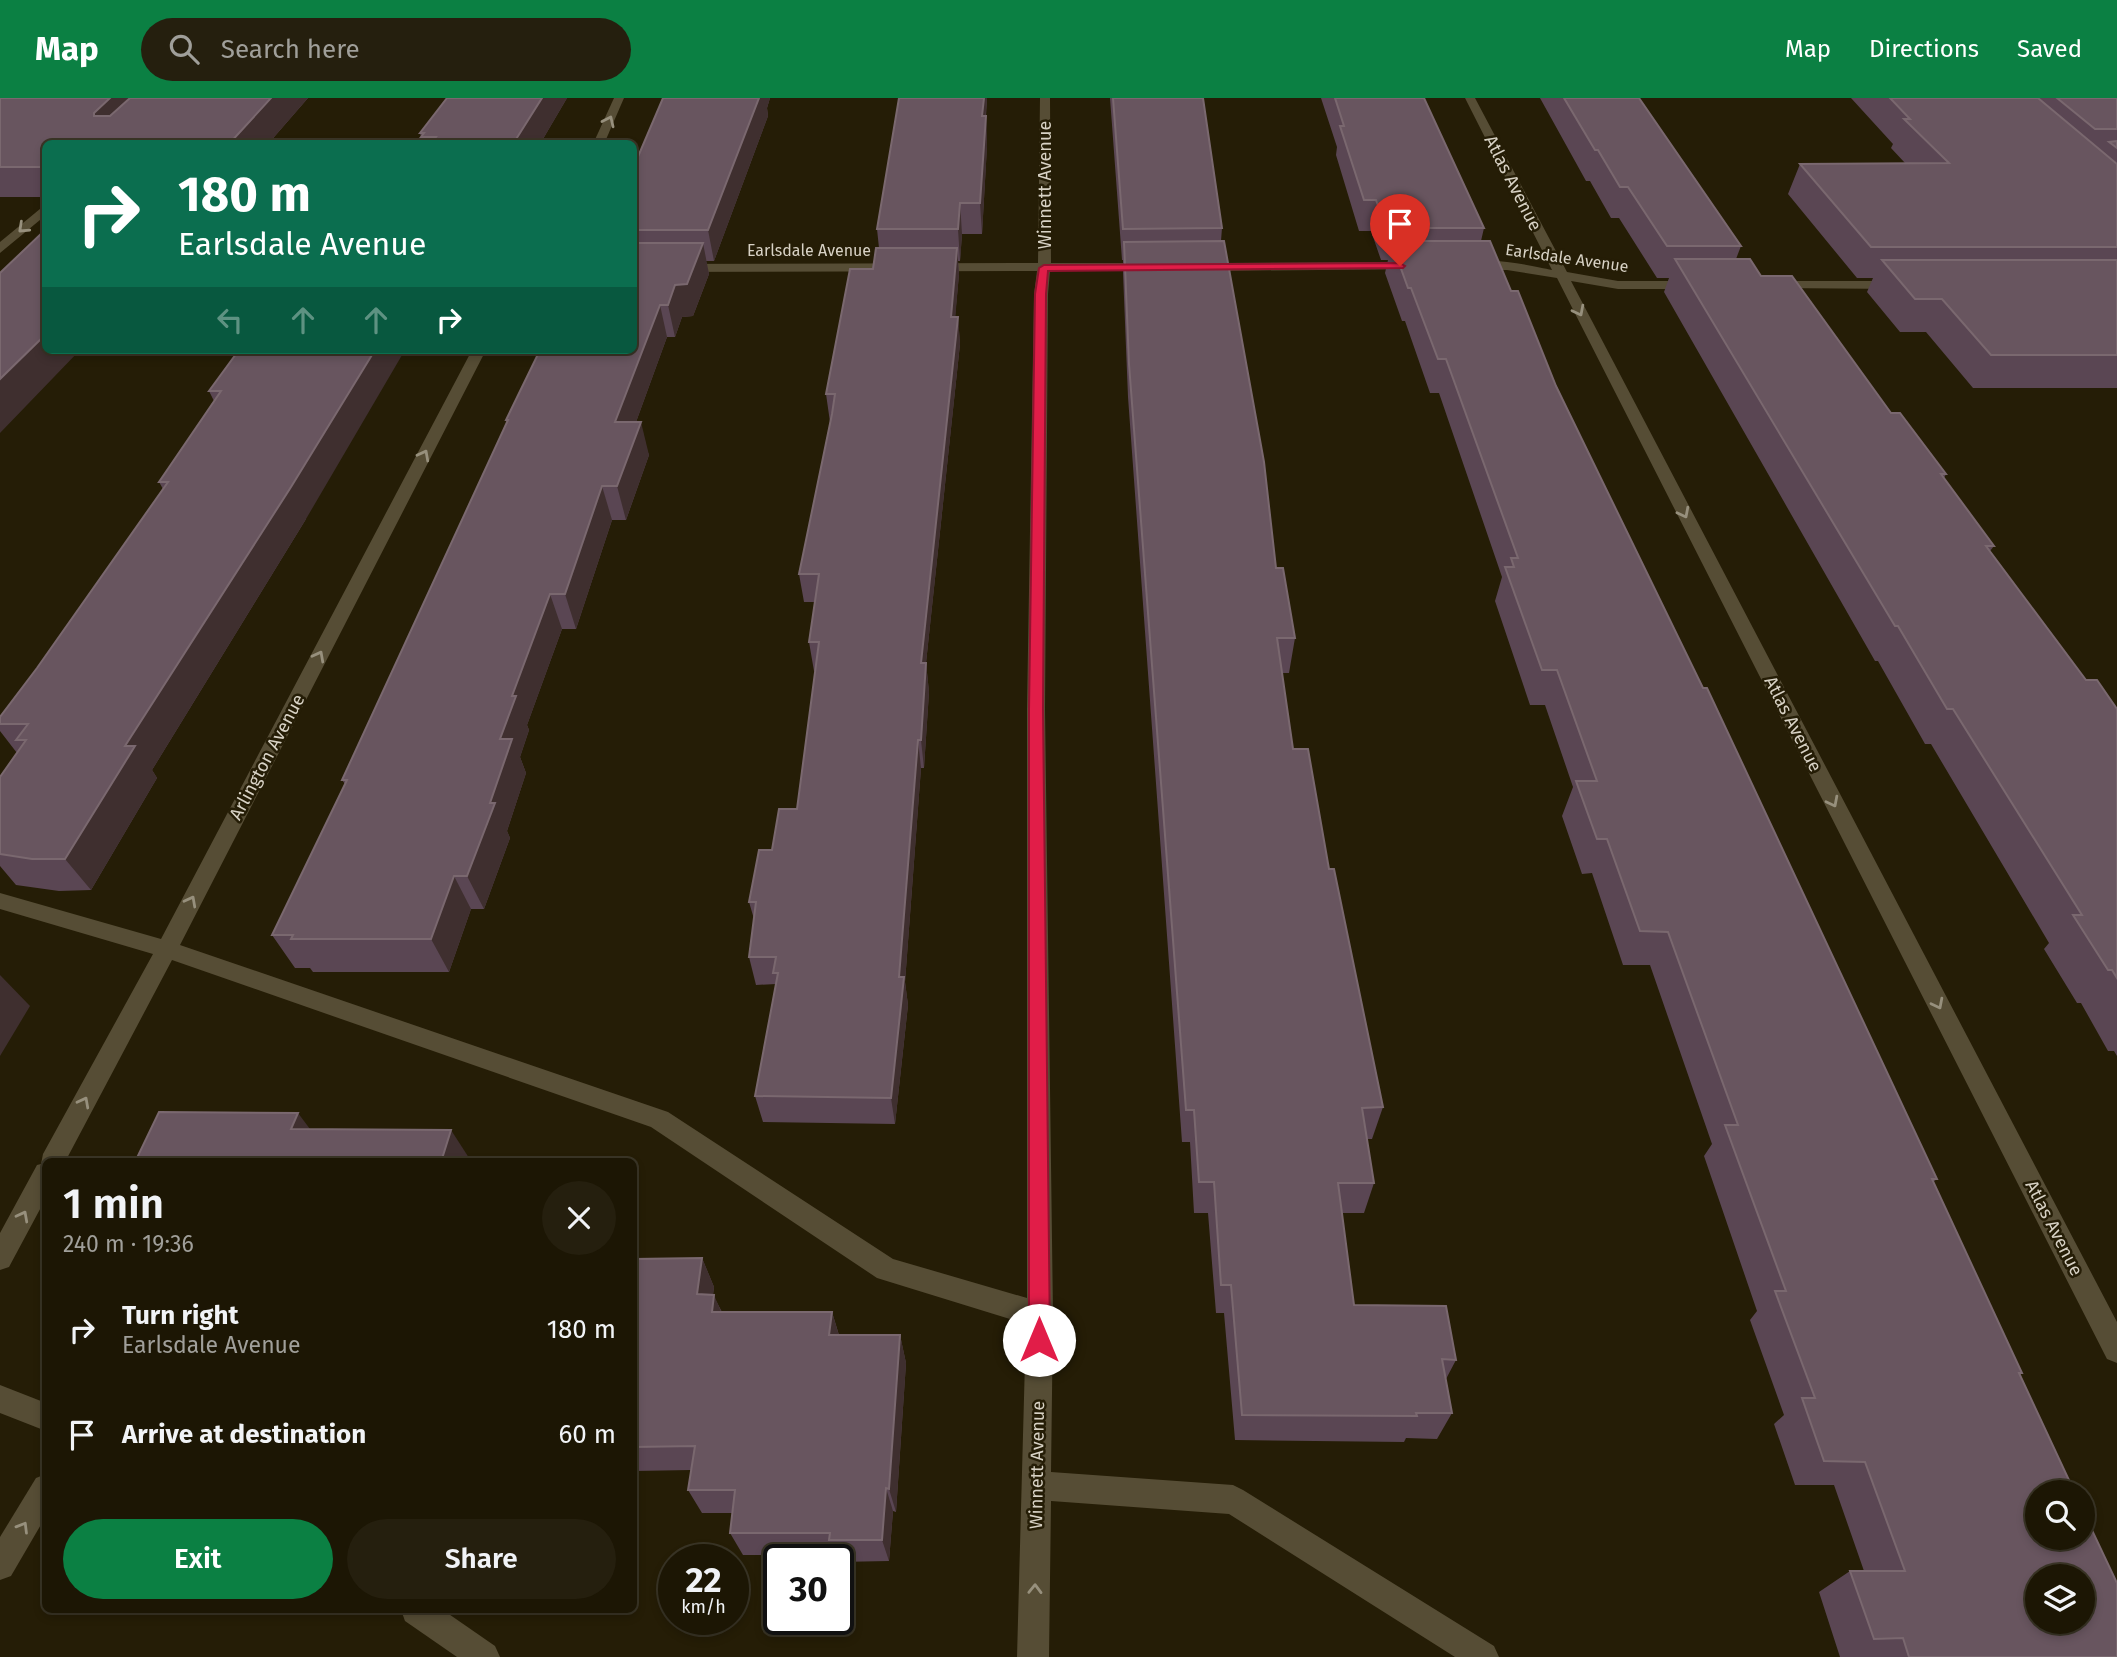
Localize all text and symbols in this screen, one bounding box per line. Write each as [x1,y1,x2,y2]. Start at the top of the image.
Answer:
search box [141,18,631,81]
text: Map [35,29,99,69]
icon: search [165,30,203,68]
text: Search here [221,34,360,65]
text: Map [1785,35,1831,63]
text: Directions [1869,35,1979,63]
text: Saved [2017,35,2082,63]
one-way arrow [601,116,615,128]
street label: Winnett Avenue [1034,121,1056,249]
street label: Atlas Avenue [1480,132,1546,234]
text: 180 m [178,165,311,224]
icon: right [63,168,154,259]
pin [1370,194,1430,266]
icon: arrive [1381,205,1419,243]
one-way arrow [18,220,31,233]
text: Earlsdale Avenue [178,225,426,263]
street label: Earlsdale Avenue [1504,240,1630,276]
street label: Earlsdale Avenue [747,241,871,260]
icon: left [211,301,249,339]
icon: ahead [284,301,322,339]
icon: ahead [357,301,395,339]
icon: right [430,301,468,339]
one-way arrow [1571,304,1585,316]
one-way arrow [416,449,430,462]
one-way arrow [1675,506,1689,518]
one-way arrow [311,651,325,663]
street label: Atlas Avenue [1760,673,1826,775]
street label: Arlington Avenue [225,690,309,824]
one-way arrow [1825,795,1839,808]
one-way arrow [183,896,197,908]
one-way arrow [1930,997,1943,1010]
one-way arrow [76,1097,89,1109]
street label: Atlas Avenue [2021,1177,2087,1279]
text: 1 min [63,1179,164,1229]
button: close [542,1181,616,1255]
one-way arrow [15,1210,28,1223]
text: 240 m · 19:36 [63,1230,194,1258]
text: Turn right [122,1300,239,1331]
position arrow [1002,1303,1076,1377]
icon: right [63,1311,101,1349]
text: 180 m [547,1314,616,1345]
text: Earlsdale Avenue [122,1331,301,1359]
street label: Winnett Avenue [1025,1401,1049,1529]
icon: arrive [63,1416,101,1454]
text: Arrive at destination [122,1419,366,1450]
text: 60 m [558,1419,616,1450]
map controls [2025,1480,2095,1634]
button: search [2025,1480,2095,1550]
button: Exit [63,1519,333,1599]
button: Share [347,1519,616,1599]
one-way arrow [14,1521,27,1534]
speed limit sign: 30 [763,1544,854,1635]
text: 22 [685,1559,722,1601]
button: layers [2025,1564,2095,1634]
one-way arrow [1027,1583,1043,1594]
text: km/h [681,1596,726,1618]

